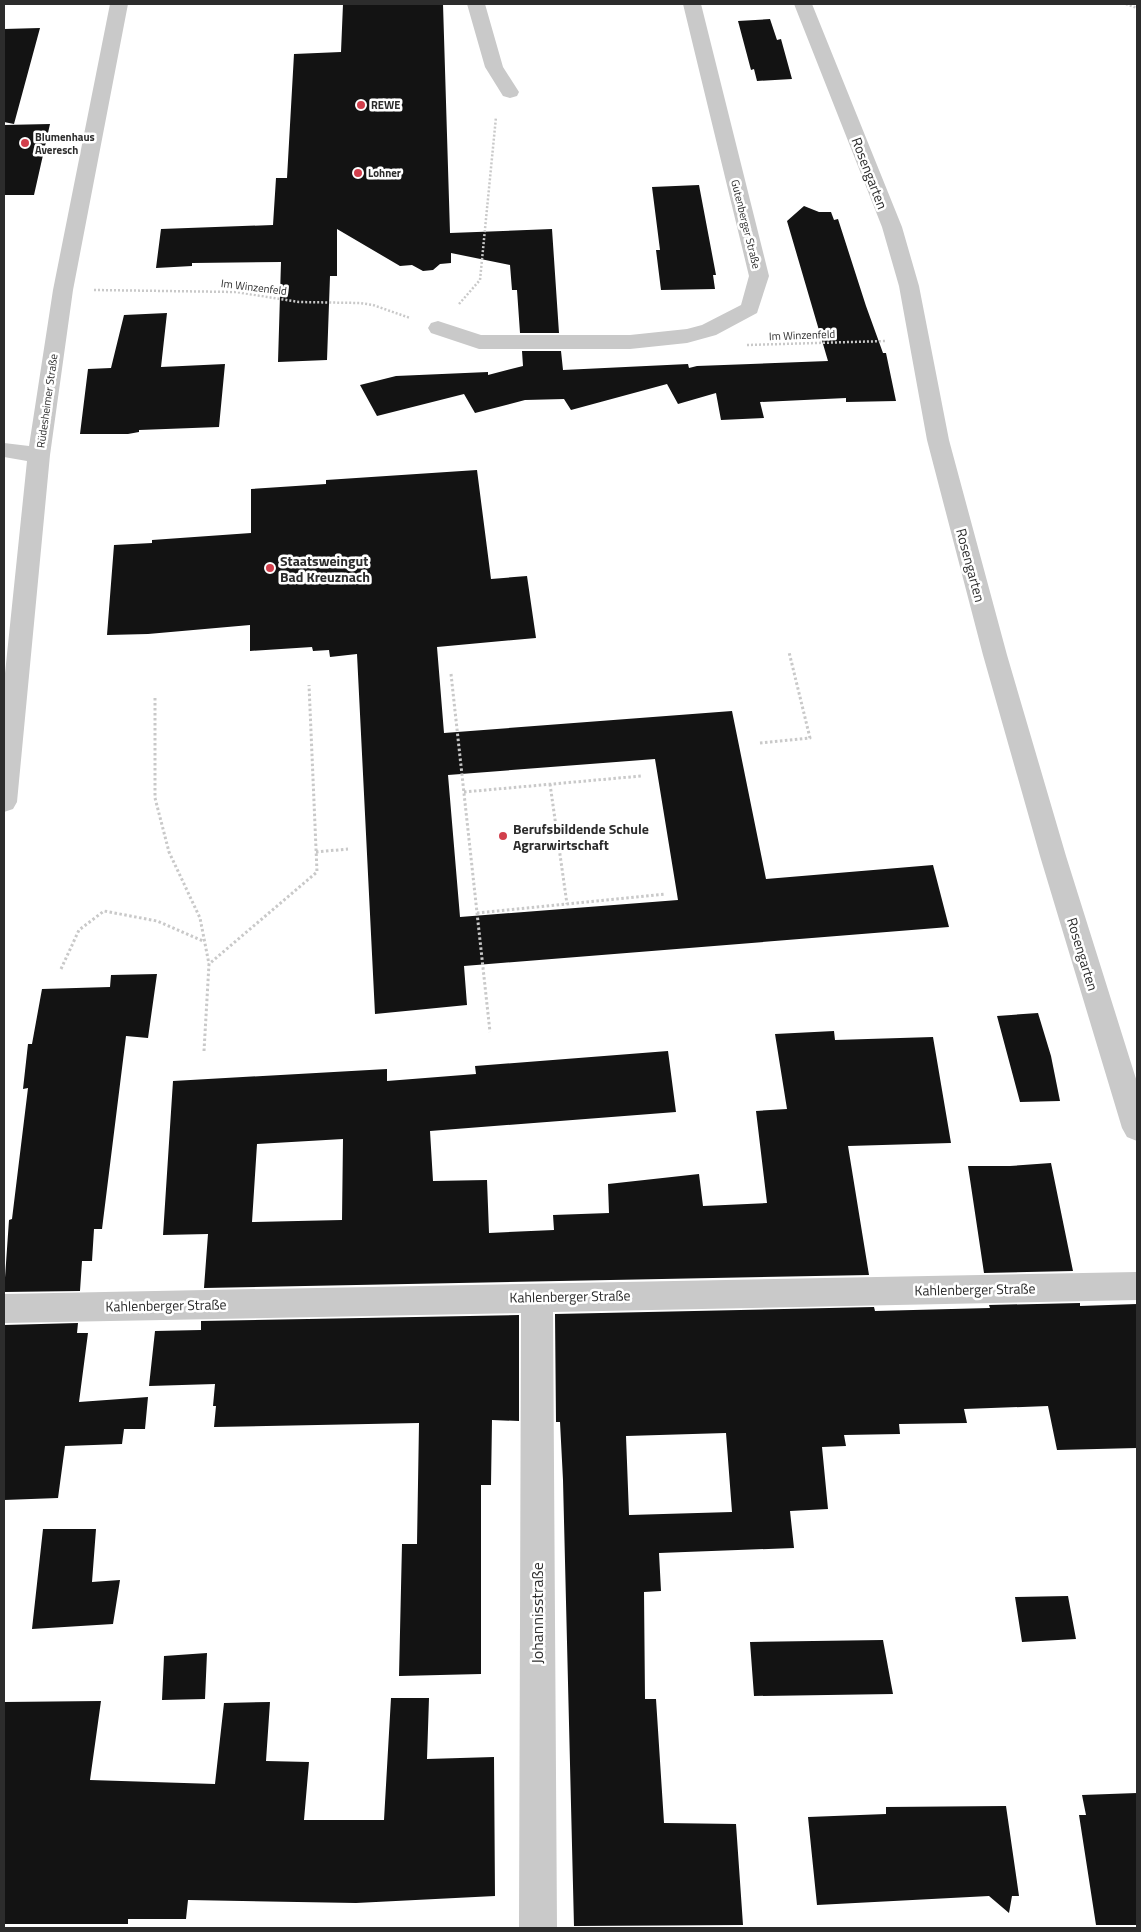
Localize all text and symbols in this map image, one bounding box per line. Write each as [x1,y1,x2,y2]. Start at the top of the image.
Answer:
place label: REWE [371,97,400,113]
marker: REWE [355,99,367,111]
place label: Blumenhaus Averesch [35,129,95,158]
street label: Rosengarten [847,134,893,212]
marker: Blumenhaus Averesch [19,137,31,149]
place label: Lohner [368,165,401,181]
marker: Lohner [352,167,364,179]
street label: Gutenberger Straße [727,178,765,271]
street label: Im Winzenfeld [220,275,288,299]
street label: Im Winzenfeld [769,326,836,344]
street label: Rüdesheimer Straße [32,352,62,449]
street label: Rosengarten [951,526,991,604]
place label: Staatsweingut Bad Kreuznach [280,550,370,587]
marker: Staatsweingut Bad Kreuznach [264,562,276,574]
place label: Berufsbildende Schule Agrarwirtschaft [513,818,649,855]
marker: Berufsbildende Schule Agrarwirtschaft [497,830,509,842]
street label: Rosengarten [1062,915,1104,993]
street label: Kahlenberger Straße [914,1277,1036,1301]
street label: Kahlenberger Straße [509,1284,631,1308]
street label: Kahlenberger Straße [105,1293,227,1317]
street label: Johannisstraße [525,1562,549,1664]

